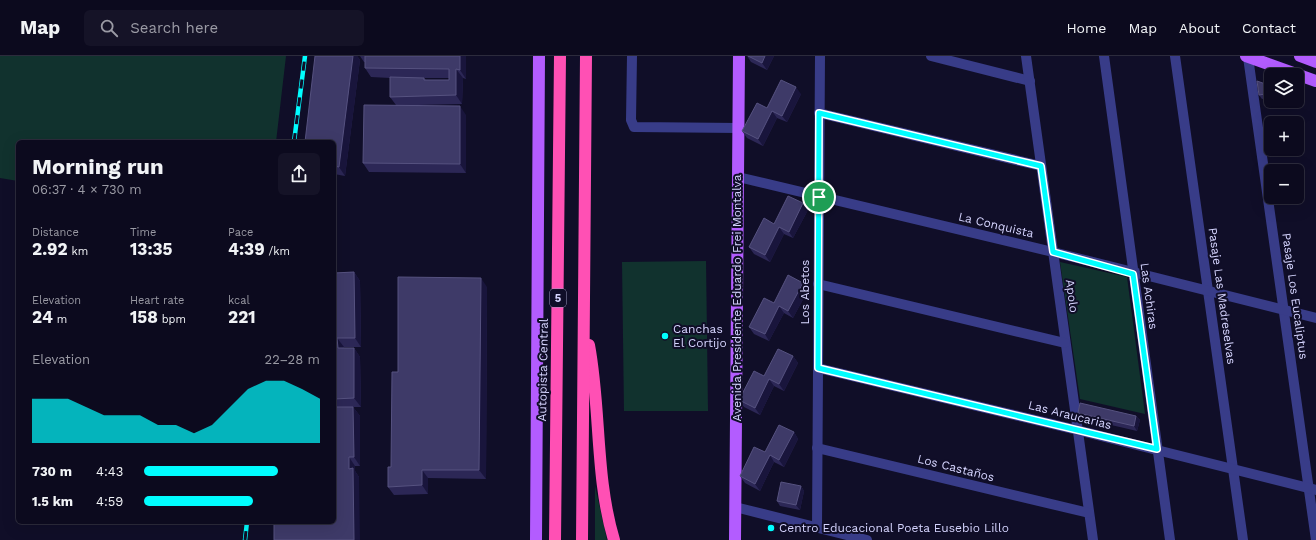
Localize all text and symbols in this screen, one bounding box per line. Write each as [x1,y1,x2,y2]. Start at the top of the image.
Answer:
search box [84,10,364,46]
text: Map [20,16,60,39]
icon: search [98,17,120,39]
text: Search here [130,19,218,37]
text: Home [1066,20,1106,36]
text: Map [1128,20,1157,36]
text: About [1179,20,1220,36]
text: Contact [1242,20,1296,36]
map controls [1264,68,1304,204]
button: layers [1264,68,1304,108]
button: + [1264,116,1304,156]
button: share [278,153,320,195]
text: Morning run [32,154,164,179]
button: − [1264,164,1304,204]
street label: Avenida Presidente Eduardo Frei Montalva [730,174,744,421]
pin [802,180,836,214]
text: 06:37 · 4 × 730 m [32,182,142,197]
icon: arrive [808,186,830,208]
street label: La Conquista [957,210,1035,241]
text: Distance [32,226,79,239]
text: Time [130,226,156,239]
text: Pace [228,226,253,239]
street label: Pasaje Las Madreselvas [1205,227,1239,365]
street label: Pasaje Los Eucaliptus [1279,232,1311,360]
text: 2.92 [32,239,68,259]
text: 13:35 [130,239,173,259]
text: 4:39 [228,239,265,259]
text: km [68,245,88,258]
text: /km [265,245,290,258]
street label: Los Abetos [798,260,812,324]
street label: Las Achiras [1137,262,1161,330]
street label: Apolo [1063,278,1081,314]
road number: 5 [550,289,566,307]
text: Elevation [32,294,81,307]
text: Heart rate [130,294,184,307]
text: kcal [228,294,250,307]
text: 24 [32,307,53,327]
text: 158 [130,307,158,327]
text: 221 [228,307,256,327]
text: m [53,313,67,326]
text: bpm [158,313,186,326]
street label: Autopista Central [535,318,551,422]
place label: Canchas El Cortijo [673,322,727,350]
marker: Canchas El Cortijo [660,331,670,341]
text: Elevation [32,352,90,367]
text: 22–28 m [265,352,320,367]
street label: Las Araucarias [1027,398,1113,432]
street label: Los Castaños [916,452,996,484]
text: 730 m [32,464,72,479]
text: 4:43 [96,464,123,479]
text: 1.5 km [32,494,73,509]
text: 4:59 [96,494,123,509]
place label: Centro Educacional Poeta Eusebio Lillo [779,521,1009,535]
marker: Centro Educacional Poeta Eusebio Lillo [766,523,776,533]

